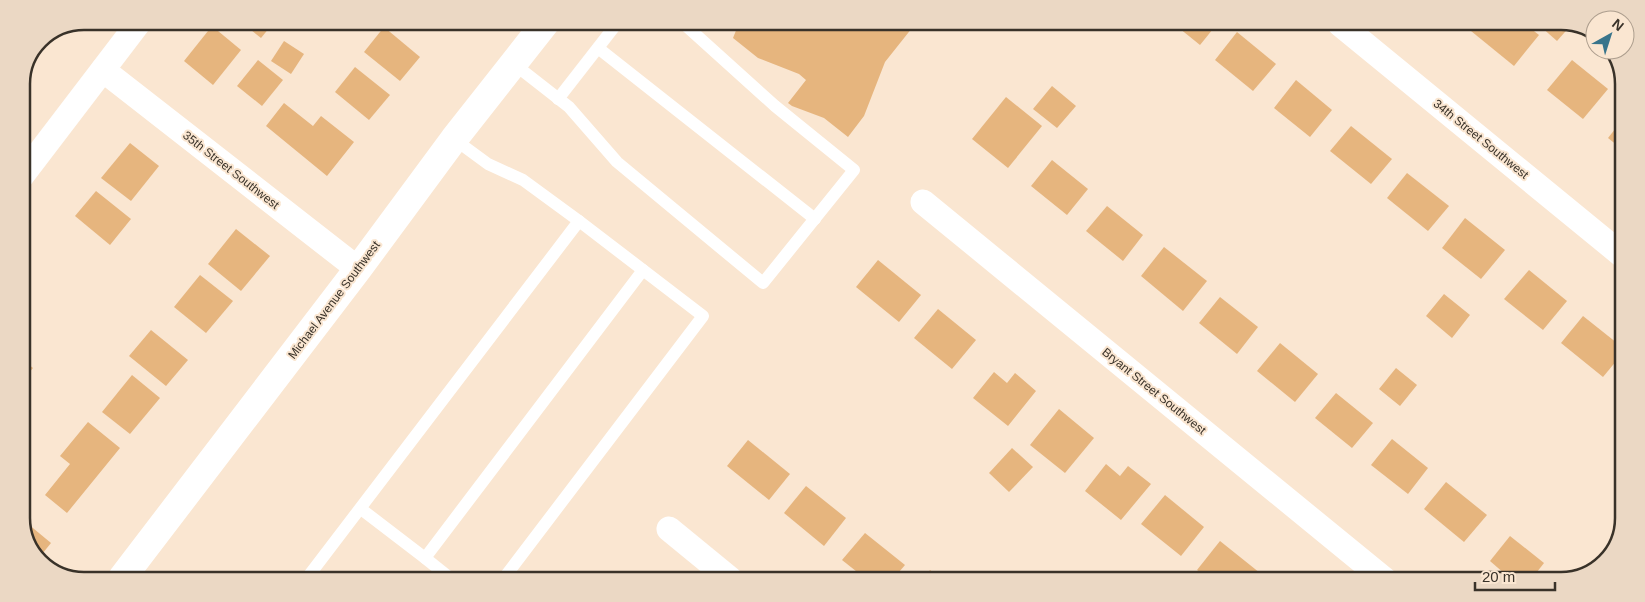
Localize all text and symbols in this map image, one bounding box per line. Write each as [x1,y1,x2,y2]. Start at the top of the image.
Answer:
north arrow [1585,10,1635,60]
text: N [1609,15,1627,34]
street label: 34th Street Southwest [1431,96,1532,182]
street label: 35th Street Southwest [180,128,282,212]
street label: Michael Avenue Southwest [285,238,383,362]
street label: Bryant Street Southwest [1099,345,1209,438]
scale bar [1475,560,1555,592]
text: 20 m [1482,568,1515,585]

